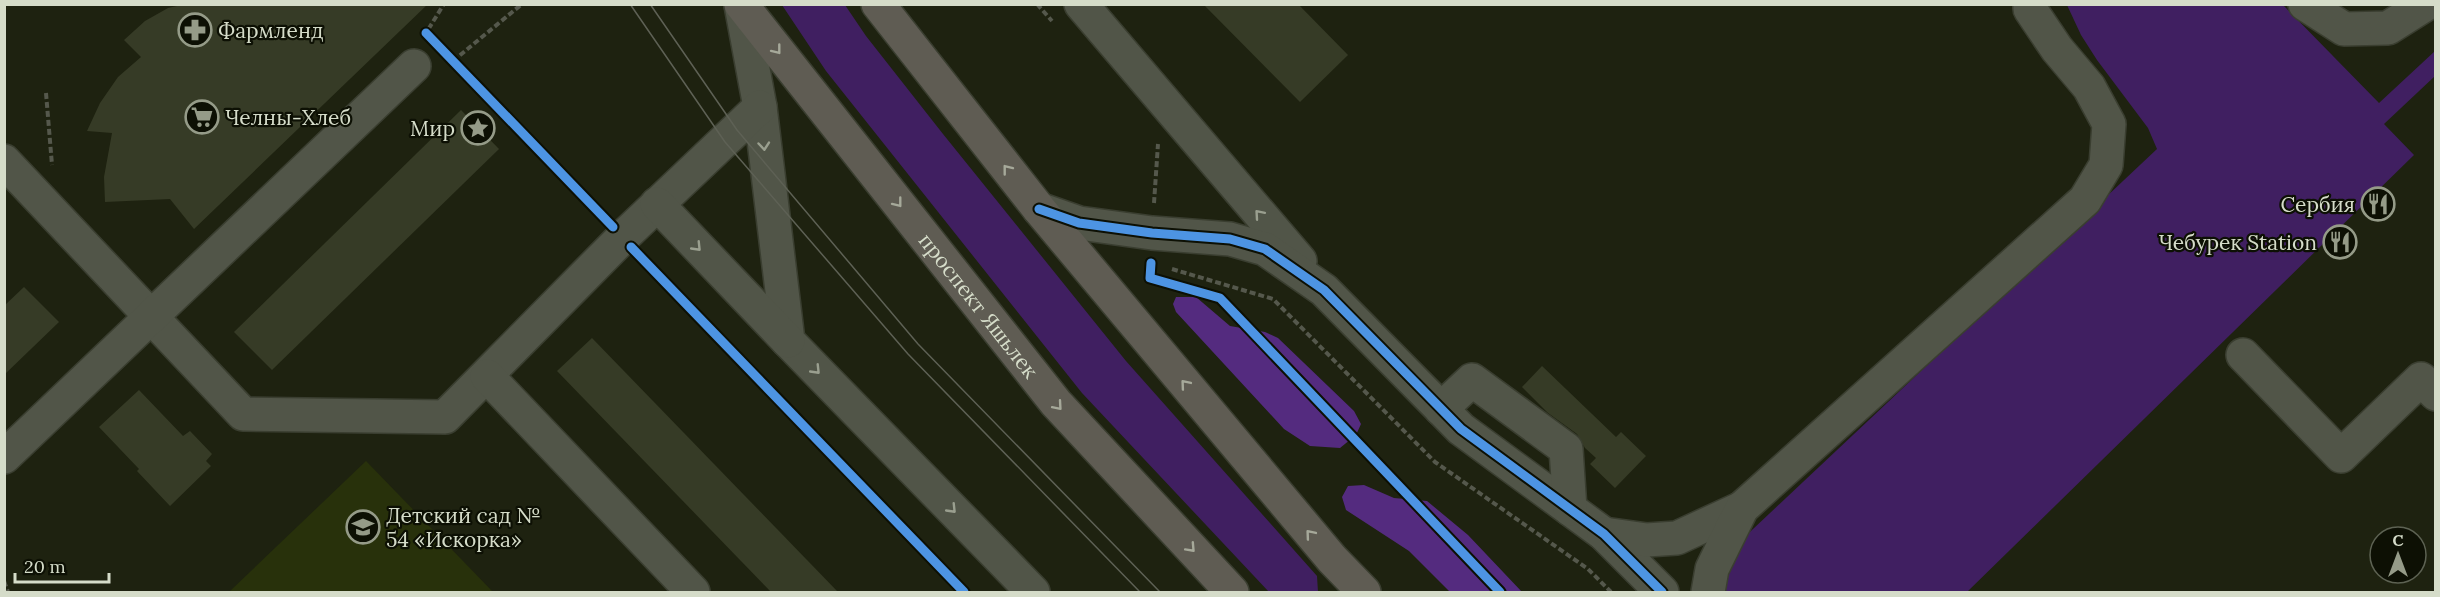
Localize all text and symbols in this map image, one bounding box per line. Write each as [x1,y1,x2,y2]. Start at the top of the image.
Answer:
pharmacy icon: Фармленд [177,12,213,48]
place label: Фармленд [218,17,323,44]
one-way arrow [769,44,780,55]
supermarket icon: Челны-Хлеб [184,99,220,135]
place label: Челны-Хлеб [225,104,351,131]
place icon: Мир [460,110,496,146]
place label: Мир [410,115,455,142]
one-way arrow [757,141,770,150]
one-way arrow [1004,165,1015,176]
restaurant icon: Сербия [2360,186,2396,222]
place label: Сербия [2280,191,2355,218]
one-way arrow [890,197,901,208]
one-way arrow [1255,210,1266,221]
restaurant icon: Чебурек Station [2322,224,2358,260]
street label: проспект Яшьлек [913,227,1045,384]
place label: Чебурек Station [2159,229,2317,256]
one-way arrow [690,239,701,250]
one-way arrow [808,362,819,373]
one-way arrow [1181,380,1192,391]
one-way arrow [1051,399,1062,409]
place label: Детский сад № 54 «Искорка» [386,502,541,553]
one-way arrow [945,503,956,513]
school or university icon: Детский сад № 54 «Искорка» [345,509,381,545]
north arrow [2368,525,2428,585]
one-way arrow [1306,530,1317,541]
text: С [2392,530,2404,550]
one-way arrow [1184,542,1195,552]
scale bar [15,546,110,584]
text: 20 m [24,555,66,578]

